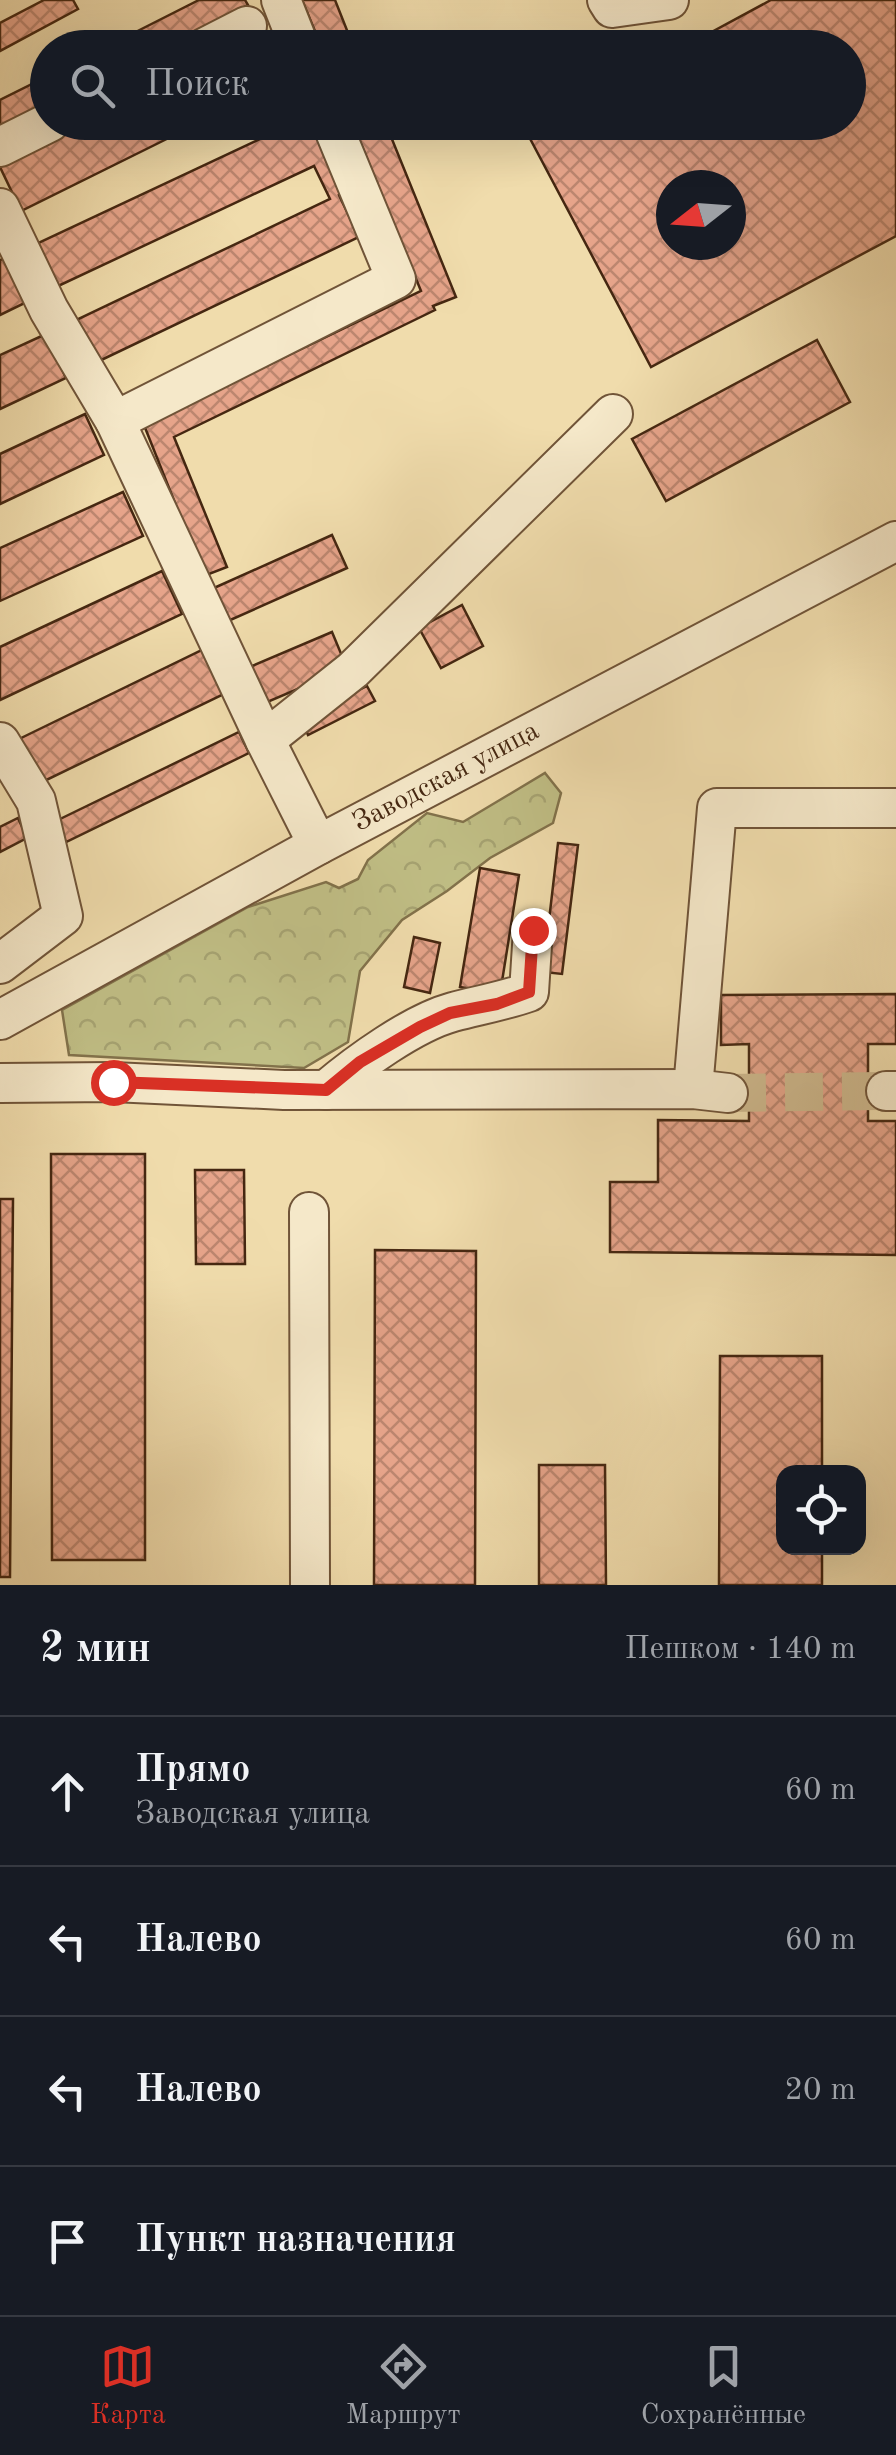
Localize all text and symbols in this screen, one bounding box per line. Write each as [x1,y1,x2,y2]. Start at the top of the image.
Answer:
search box [30,30,866,140]
icon: search [65,58,120,113]
text: Поиск [145,66,250,104]
north arrow [656,170,746,260]
street label: Заводская улица [349,717,544,838]
route end [511,908,557,954]
route start [91,1060,137,1106]
map controls [776,1465,866,1555]
button: locate [776,1465,866,1555]
text: 2 мин [40,1629,151,1671]
text: Пешком · 140 m [624,1634,856,1666]
text: Прямо [135,1752,250,1790]
icon: ahead [40,1764,95,1819]
text: 60 m [785,1775,856,1807]
text: Заводская улица [135,1799,370,1831]
icon: left [40,1914,95,1969]
text: Налево [135,1922,262,1960]
text: 60 m [785,1925,856,1957]
icon: left [40,2064,95,2119]
text: Налево [135,2072,262,2110]
text: 20 m [785,2075,856,2107]
icon: arrive [40,2214,95,2269]
text: Пункт назначения [135,2222,456,2260]
tab: Карта [90,2339,166,2434]
tab: Маршрут [346,2339,461,2434]
tab: Сохранённые [641,2339,806,2434]

